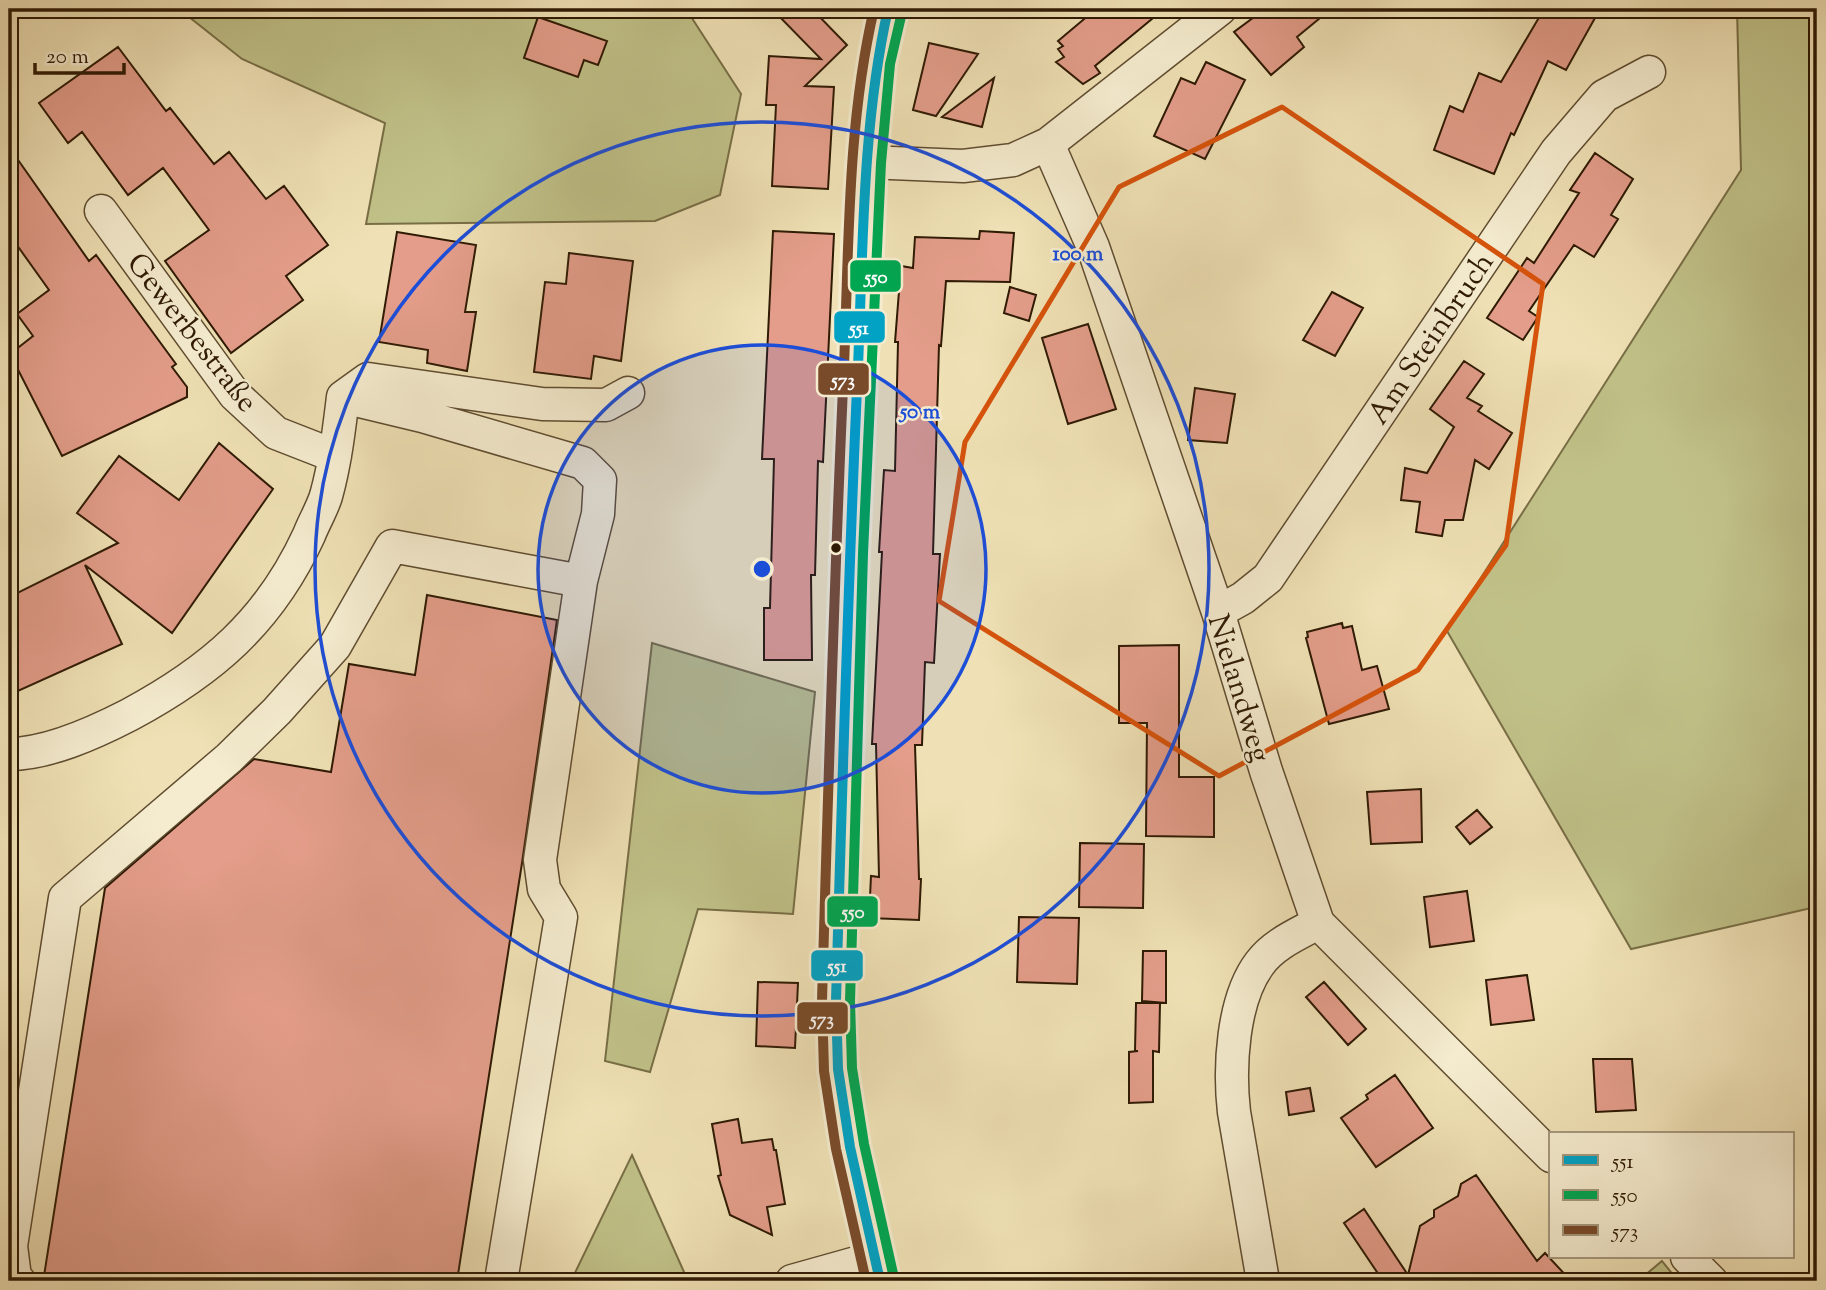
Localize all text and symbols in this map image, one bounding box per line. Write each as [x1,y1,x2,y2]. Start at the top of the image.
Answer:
scale bar [35,32,124,76]
text: 20 m [46,43,89,73]
text: 100 m [1053,240,1104,270]
street label: Am Steinbruch [1358,244,1506,434]
street label: Gewerbestraße [115,245,267,422]
line badge: 550 [849,259,902,293]
text: 550 [862,265,888,292]
line badge: 551 [833,310,886,344]
text: 551 [847,316,869,343]
line badge: 573 [817,362,870,396]
text: 573 [829,368,855,395]
text: 50 m [898,398,941,428]
unlabelled marker [829,541,843,555]
centre of rings [750,557,774,581]
street label: Nielandweg [1195,610,1280,768]
line badge: 550 [826,895,879,928]
text: 550 [839,900,865,927]
line badge: 551 [810,949,864,982]
text: 551 [825,954,847,981]
line badge: 573 [796,1001,849,1035]
text: 573 [808,1007,834,1034]
legend [1549,1132,1794,1258]
text: 551 [1611,1148,1634,1178]
text: 550 [1611,1182,1638,1212]
text: 573 [1611,1218,1638,1248]

